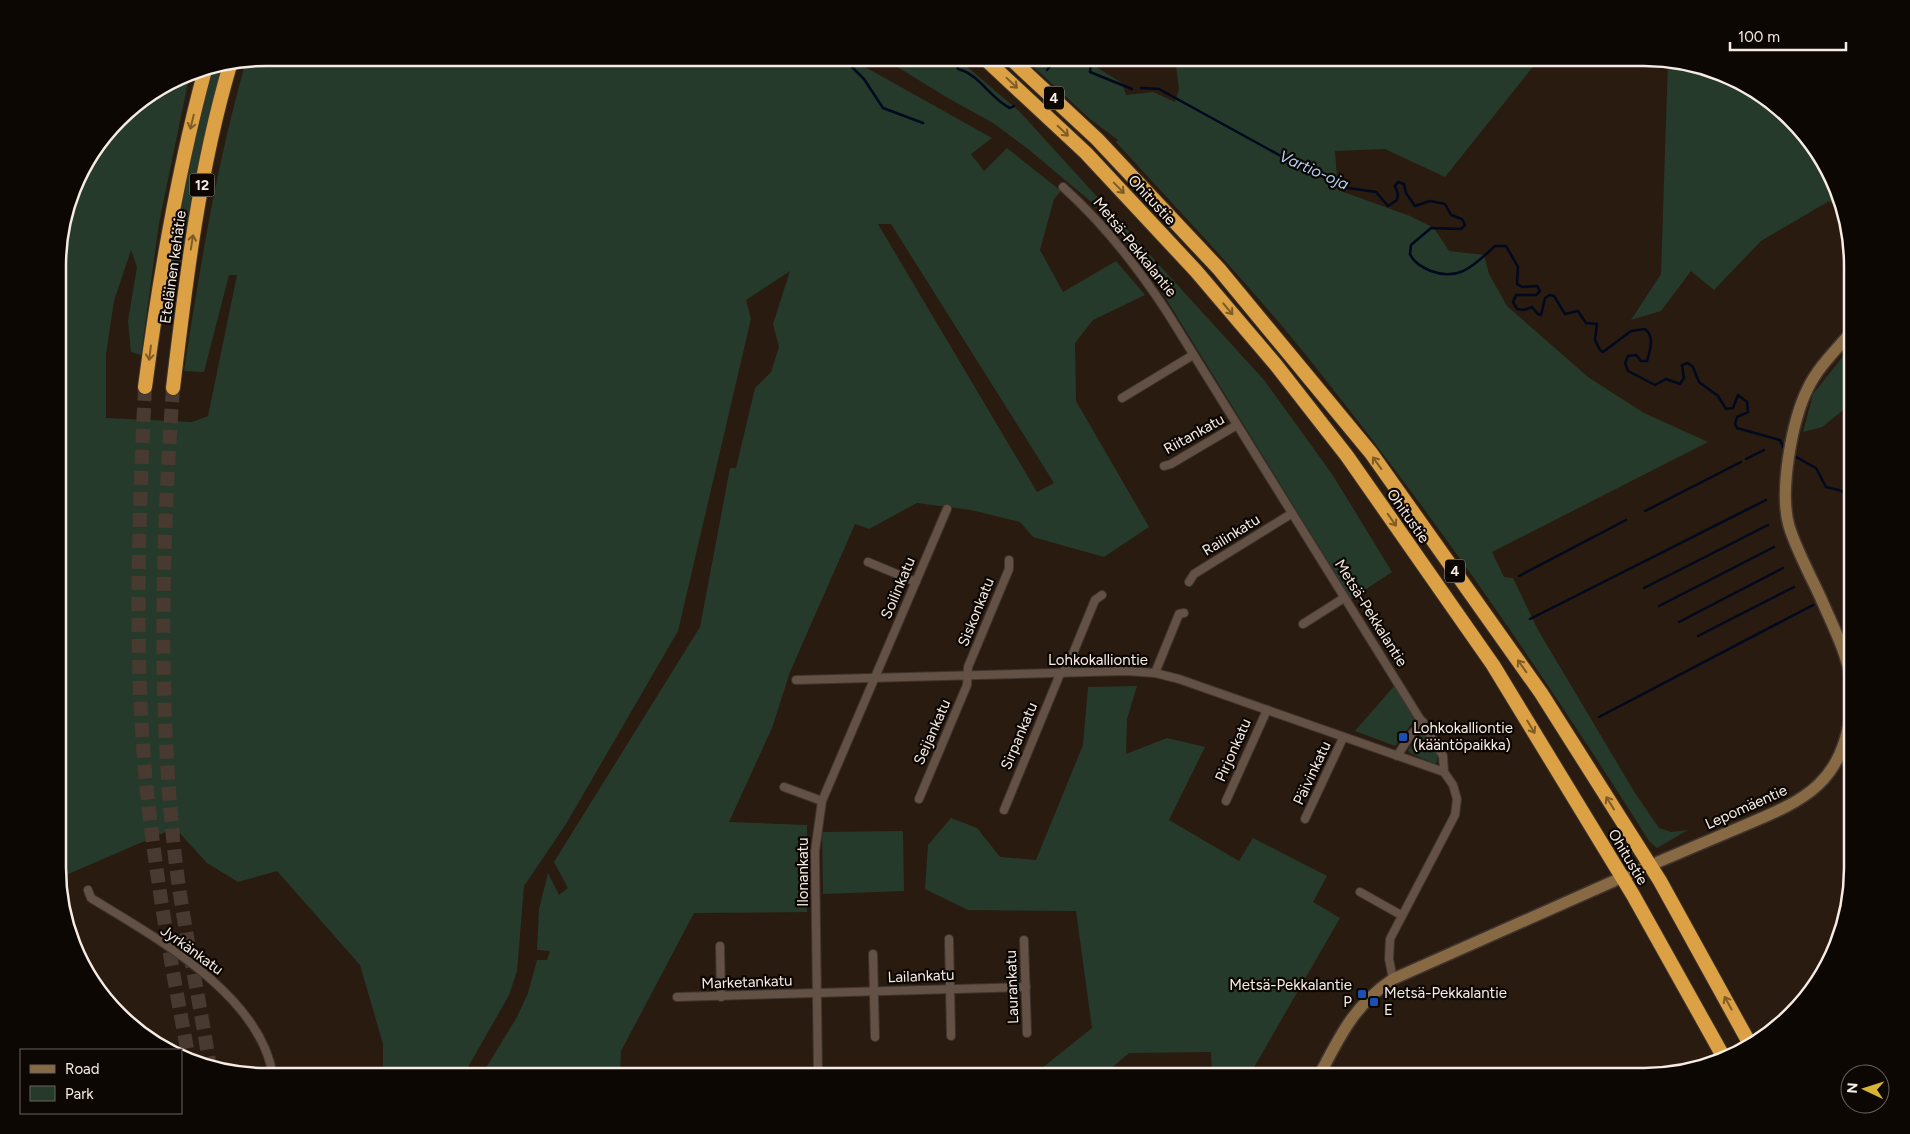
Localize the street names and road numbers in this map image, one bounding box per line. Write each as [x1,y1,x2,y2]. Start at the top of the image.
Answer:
road number: 4 [1044,86,1064,110]
street label: Ohitustie [1124,171,1180,229]
road number: 12 [190,174,214,196]
street label: Metsä-Pekkalantie [1089,194,1181,300]
street label: Eteläinen kehätie [156,209,190,325]
street label: Riitankatu [1160,410,1228,458]
street label: Ohitustie [1383,485,1433,547]
street label: Railinkatu [1199,510,1263,560]
street label: Soilinkatu [877,554,919,622]
street label: Metsä-Pekkalantie [1331,556,1411,670]
road number: 4 [1445,560,1465,582]
street label: Siskonkatu [954,575,998,649]
street label: Lohkokalliontie [1048,651,1148,669]
street label: Seijankatu [910,696,954,768]
street label: Sirpankatu [997,700,1041,772]
street label: Pirjonkatu [1211,716,1255,784]
street label: Päivinkatu [1289,738,1335,808]
street label: Lepomäentie [1702,781,1790,833]
street label: Ohitustie [1604,826,1652,888]
street label: Ilonankatu [794,837,812,907]
street label: Jyrkänkatu [157,921,227,979]
street label: Laurankatu [1002,950,1022,1024]
street label: Lailankatu [887,966,955,986]
street label: Marketankatu [701,971,793,993]

